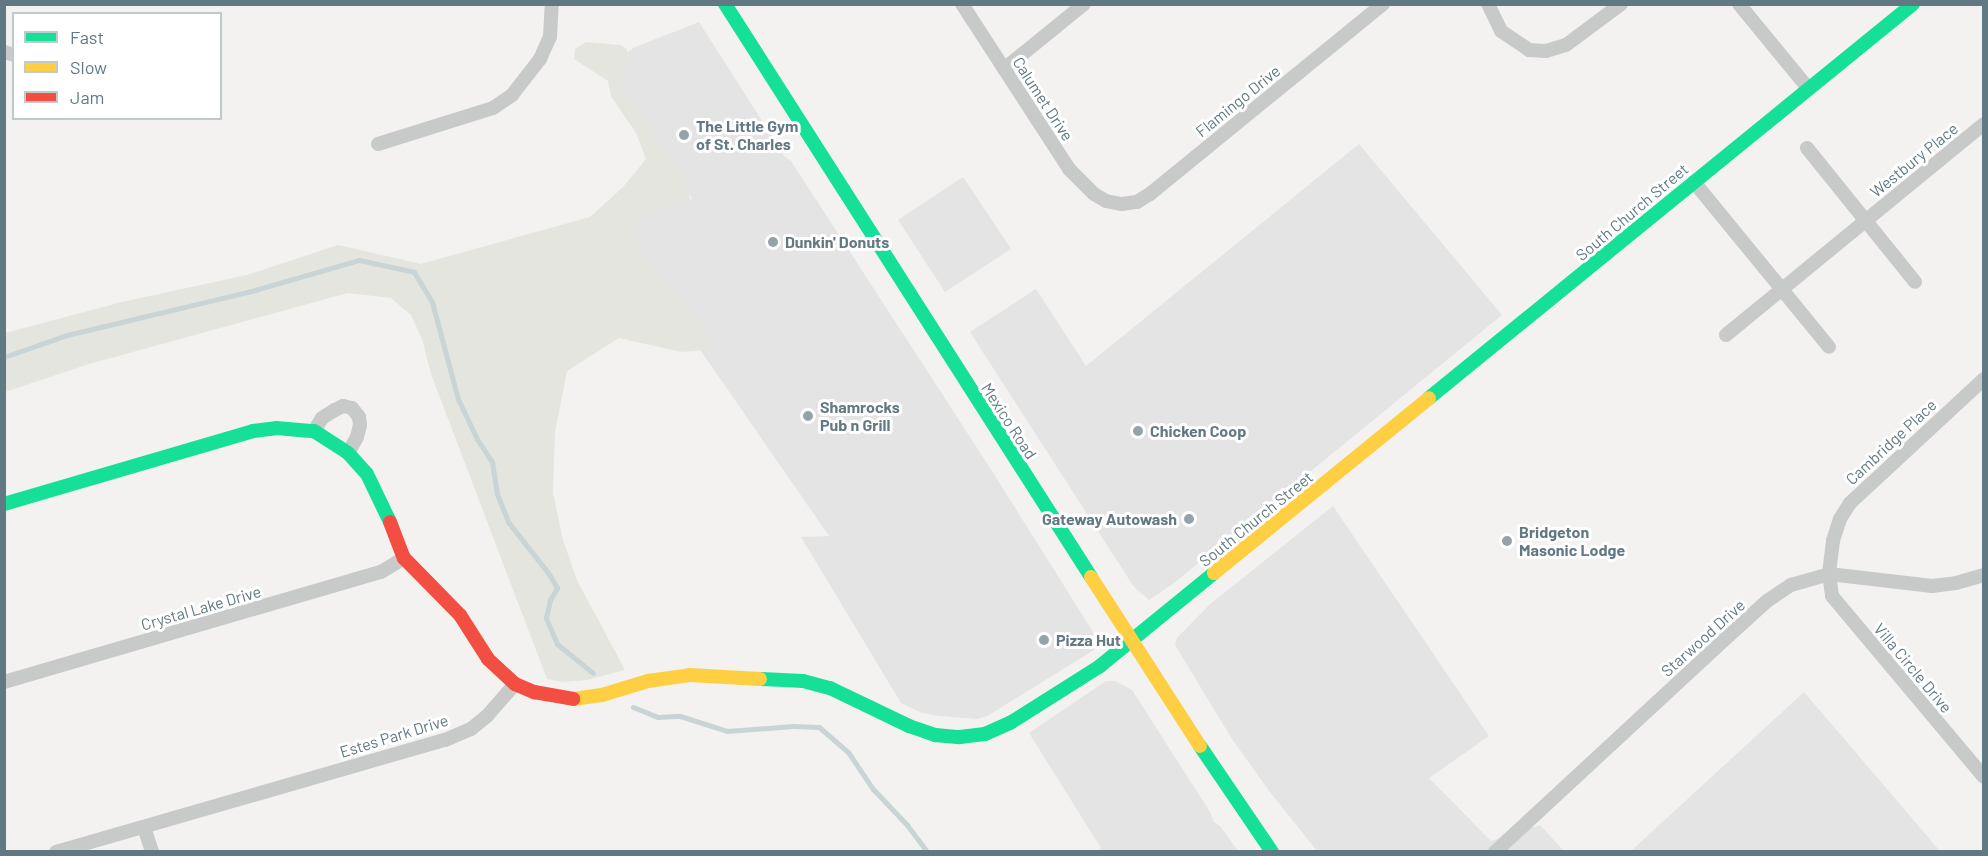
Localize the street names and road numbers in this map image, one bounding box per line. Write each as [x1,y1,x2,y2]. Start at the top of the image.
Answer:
street label: Calumet Drive [1009,53,1077,145]
street label: Flamingo Drive [1192,61,1284,141]
street label: Westbury Place [1866,119,1962,201]
street label: South Church Street [1572,159,1692,265]
street label: Mexico Road [977,379,1041,463]
street label: Cambridge Place [1842,395,1940,489]
street label: South Church Street [1195,467,1317,571]
street label: Crystal Lake Drive [139,582,263,634]
street label: Starwood Drive [1657,595,1749,681]
street label: Villa Circle Drive [1870,619,1956,717]
street label: Estes Park Drive [337,710,451,762]

